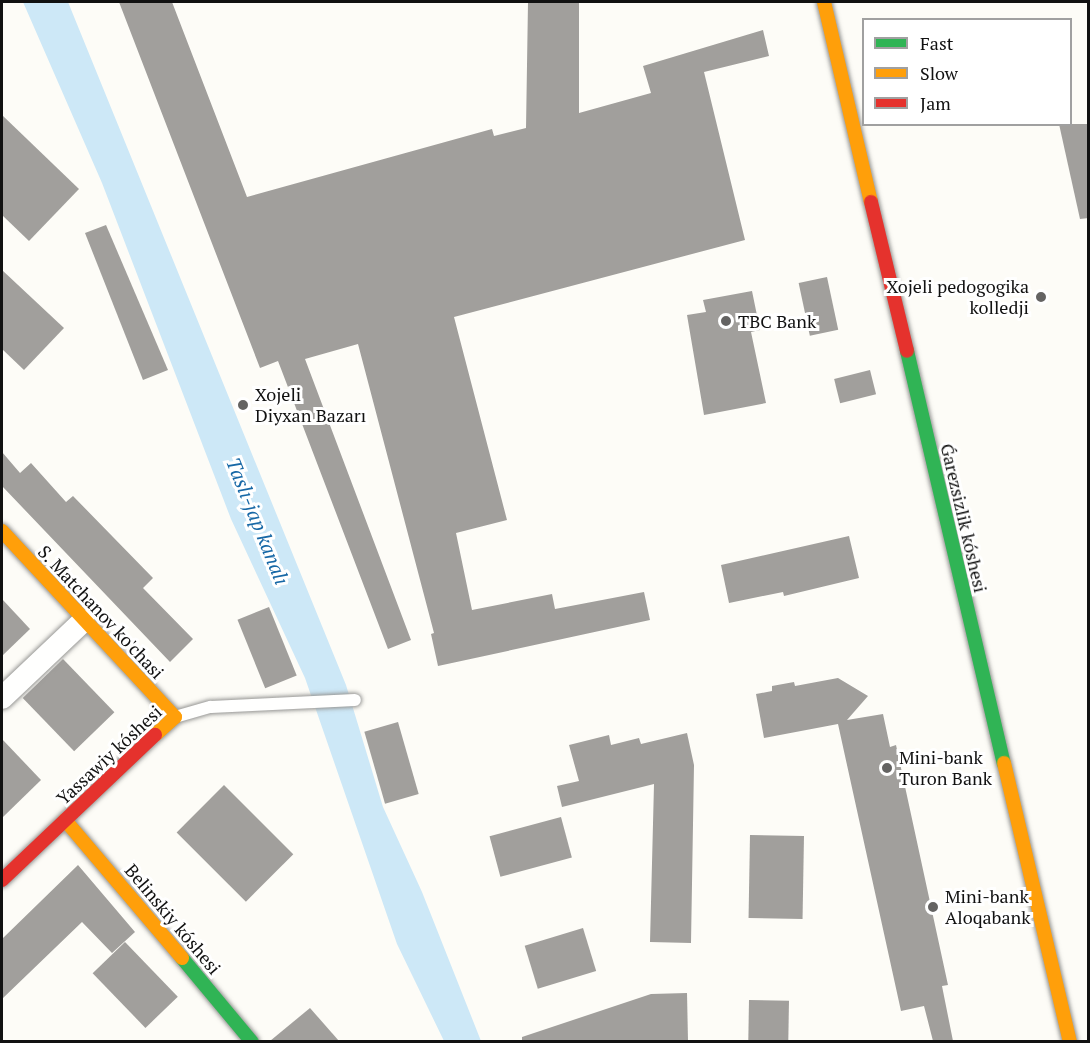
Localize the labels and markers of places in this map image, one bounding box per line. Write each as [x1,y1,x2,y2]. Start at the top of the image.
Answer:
place label: Xojeli pedogogika kolledji [887,276,1029,318]
marker: Xojeli pedogogika kolledji [1034,290,1048,304]
place label: TBC Bank [738,310,816,332]
marker: TBC Bank [719,314,733,328]
place label: Xojeli Diyxan Bazarı [255,384,366,426]
marker: Xojeli Diyxan Bazarı [236,398,250,412]
place label: Mini-bank Turon Bank [899,747,992,789]
marker: Mini-bank Turon Bank [880,761,894,775]
place label: Mini-bank Aloqabank [945,886,1030,928]
marker: Mini-bank Aloqabank [926,900,940,914]

